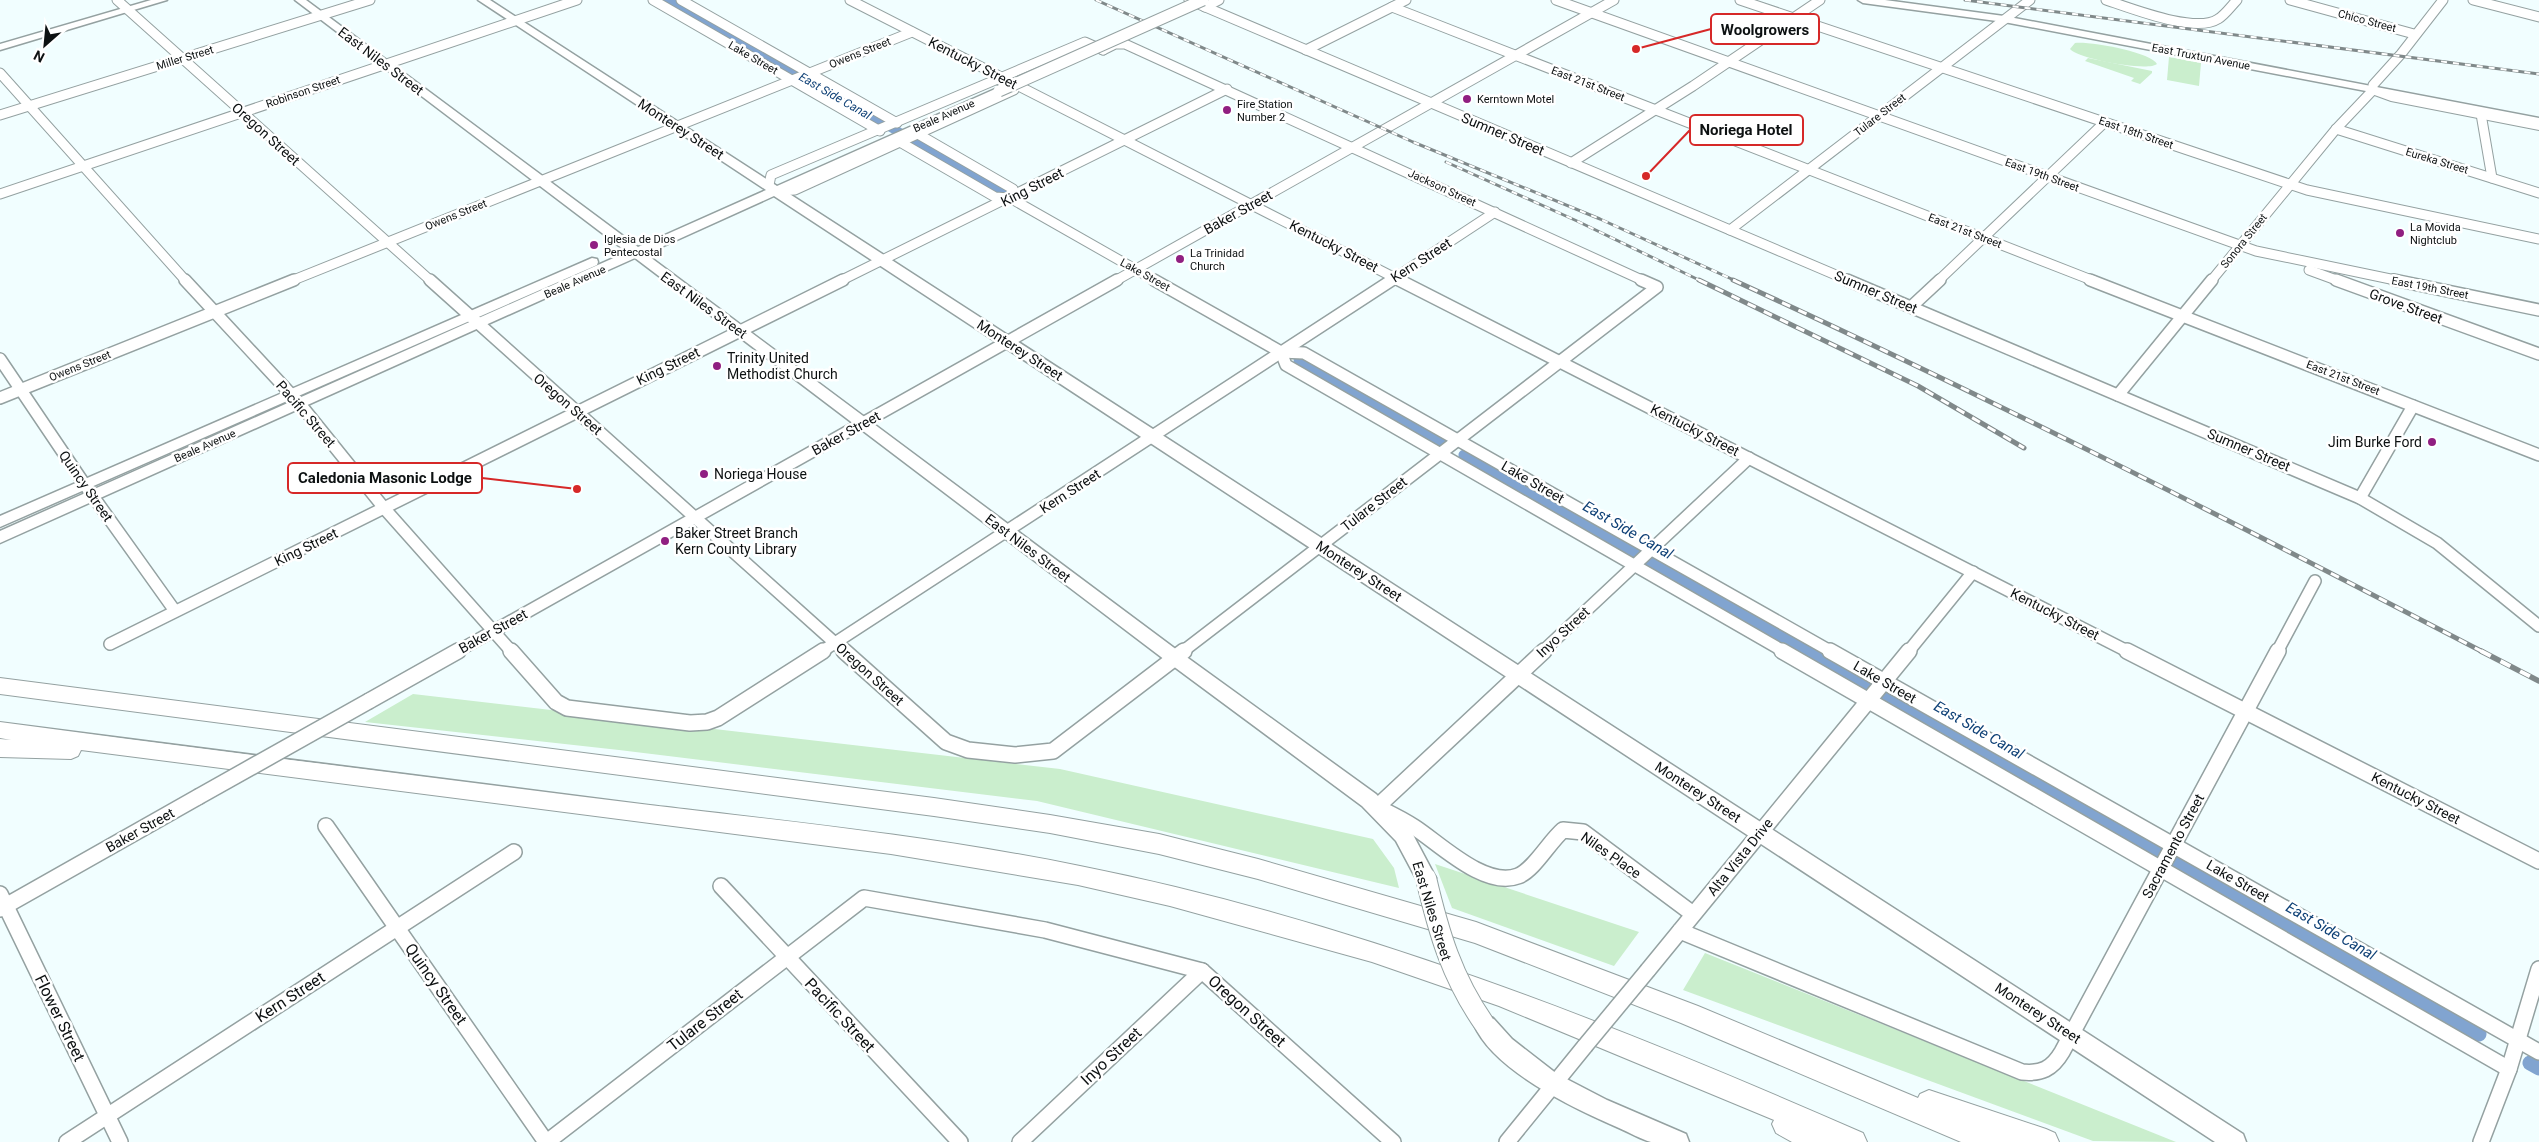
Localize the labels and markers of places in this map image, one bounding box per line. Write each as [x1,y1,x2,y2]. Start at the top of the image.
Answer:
callout: Woolgrowers [1711,14,1819,44]
marker: Kerntown Motel [1461,93,1473,105]
place label: Kerntown Motel [1477,93,1554,106]
place label: Fire Station Number 2 [1237,98,1293,124]
marker: Fire Station Number 2 [1221,104,1233,116]
callout: Noriega Hotel [1690,115,1803,145]
place label: La Movida Nightclub [2410,221,2461,247]
marker: La Movida Nightclub [2394,227,2406,239]
place label: Iglesia de Dios Pentecostal [604,233,676,259]
marker: Iglesia de Dios Pentecostal [588,239,600,251]
place label: La Trinidad Church [1190,247,1244,273]
marker: La Trinidad Church [1174,253,1186,265]
place label: Trinity United Methodist Church [727,350,838,382]
marker: Trinity United Methodist Church [711,360,723,372]
place label: Jim Burke Ford [2328,434,2422,450]
marker: Jim Burke Ford [2426,436,2438,448]
callout: Caledonia Masonic Lodge [288,463,482,493]
place label: Noriega House [714,466,807,482]
marker: Noriega House [698,468,710,480]
place label: Baker Street Branch Kern County Library [675,525,798,557]
marker: Baker Street Branch Kern County Library [659,535,671,547]

